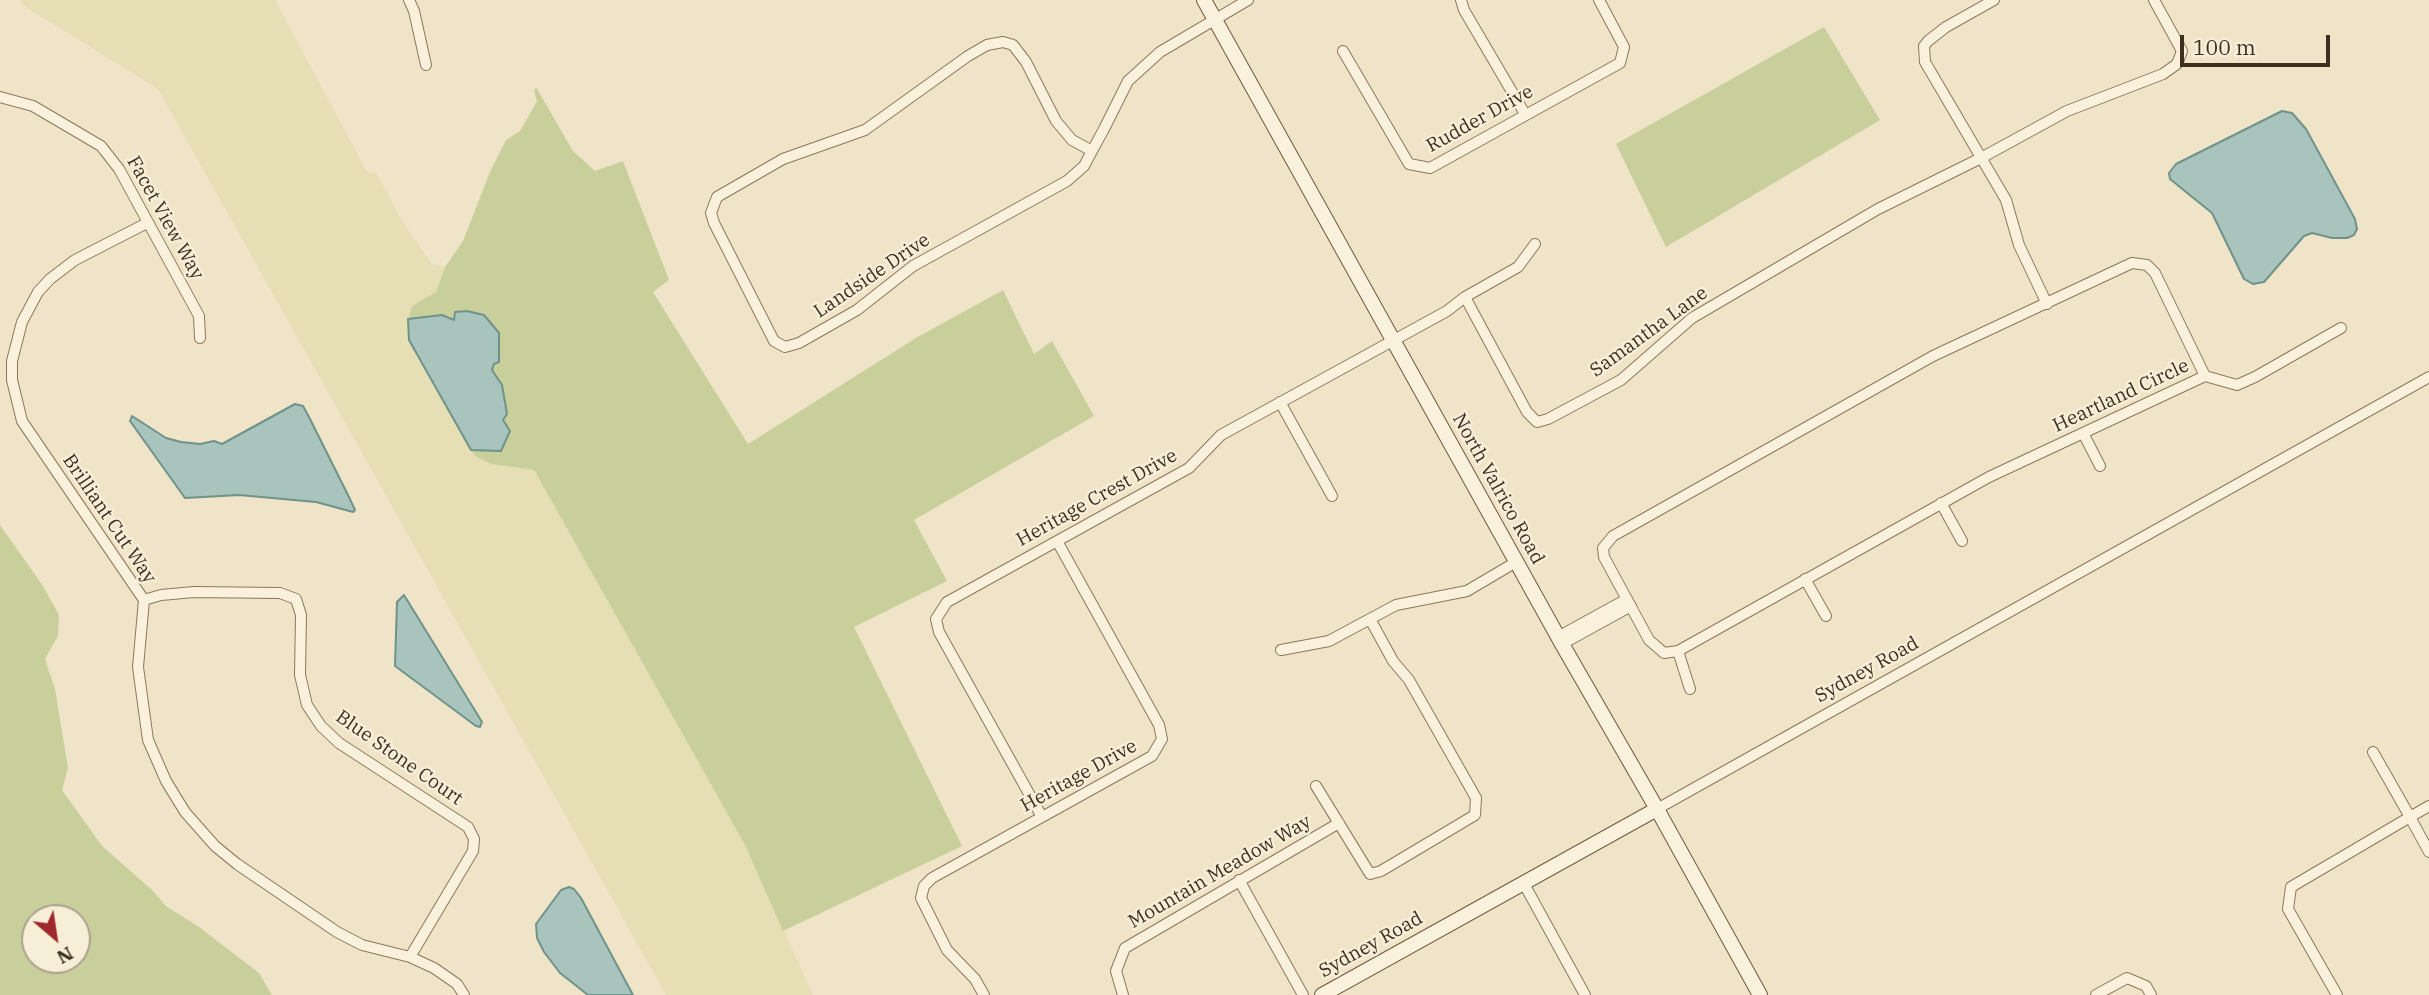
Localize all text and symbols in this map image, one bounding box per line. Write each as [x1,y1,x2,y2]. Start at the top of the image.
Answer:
scale bar [2184,21,2334,65]
text: 100 m [2193,33,2256,61]
street label: Rudder Drive [1423,80,1537,158]
street label: Facet View Way [122,152,208,284]
street label: Landside Drive [810,229,934,323]
street label: Samantha Lane [1586,282,1712,382]
street label: Heartland Circle [2049,354,2193,438]
street label: North Valrico Road [1447,410,1549,568]
street label: Heritage Crest Drive [1013,444,1181,552]
street label: Brilliant Cut Way [57,450,161,588]
street label: Sydney Road [1811,632,1923,708]
street label: Blue Stone Court [331,706,467,810]
street label: Heritage Drive [1017,735,1141,817]
street label: Mountain Meadow Way [1125,810,1315,934]
north arrow [21,904,91,974]
street label: Sydney Road [1315,907,1427,983]
text: N [53,941,78,970]

